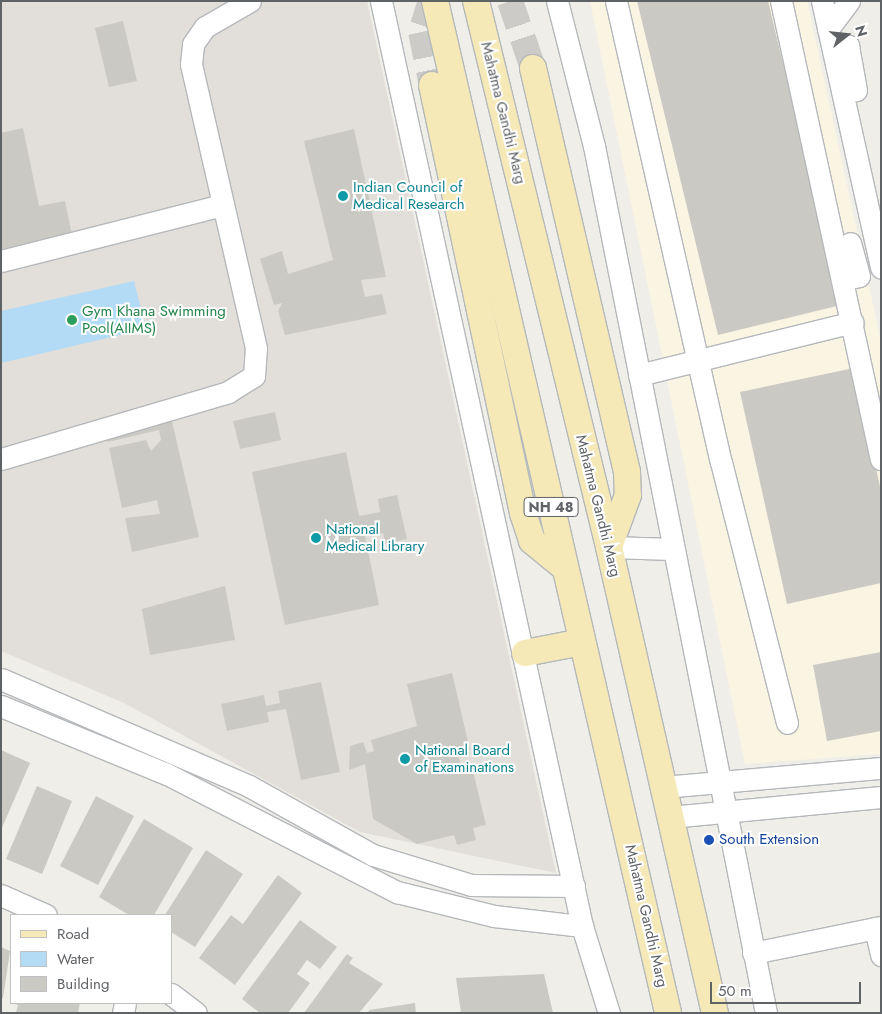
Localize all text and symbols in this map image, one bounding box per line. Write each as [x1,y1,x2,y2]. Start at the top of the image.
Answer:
north arrow [822,10,872,60]
text: N [850,23,873,39]
street label: Mahatma Gandhi Marg [477,40,529,186]
place label: Indian Council of Medical Research [353,178,465,213]
marker: Indian Council of Medical Research [337,190,349,202]
place label: Gym Khana Swimming Pool(AIIMS) [82,302,226,337]
marker: Gym Khana Swimming Pool(AIIMS) [66,314,78,326]
street label: Mahatma Gandhi Marg [572,433,624,579]
road number: NH 48 [524,496,578,518]
place label: National Medical Library [326,520,424,555]
marker: National Medical Library [310,532,322,544]
place label: National Board of Examinations [415,741,514,776]
marker: National Board of Examinations [399,753,411,765]
place label: South Extension [719,831,819,849]
marker: South Extension [703,834,715,846]
street label: Mahatma Gandhi Marg [621,843,671,989]
legend [10,914,172,1004]
text: Road [57,923,89,945]
text: Water [57,948,94,970]
scale bar [712,972,863,1004]
text: Building [57,973,109,995]
text: 50 m [718,980,752,1002]

